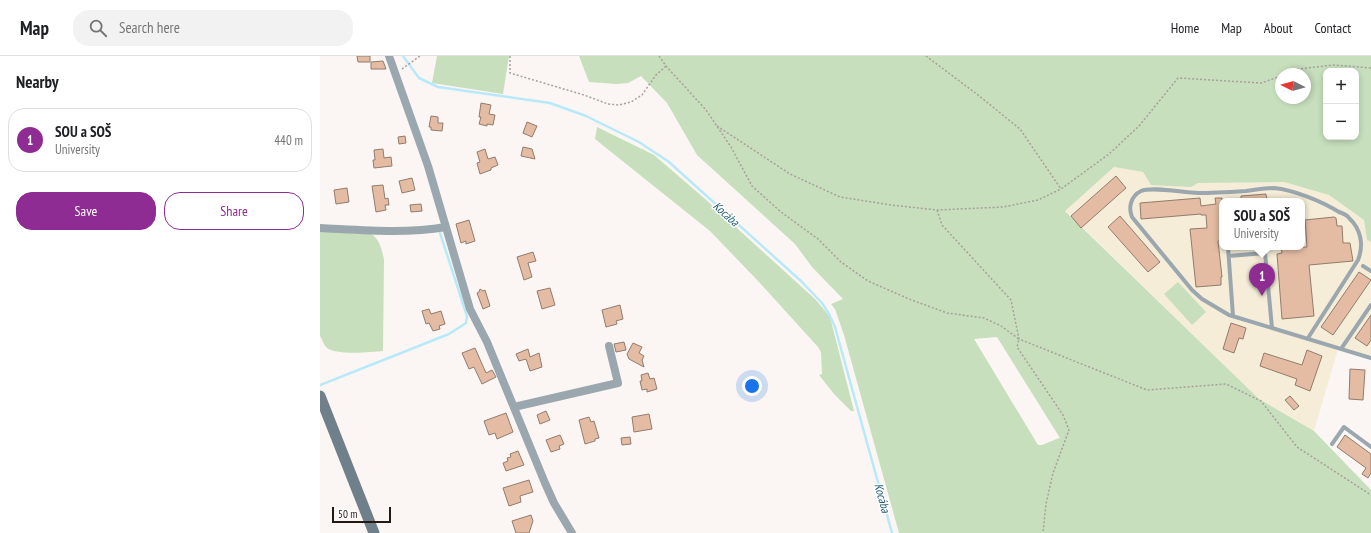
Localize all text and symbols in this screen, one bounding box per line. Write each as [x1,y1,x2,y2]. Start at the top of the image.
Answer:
search box [73,10,353,46]
text: Map [20,16,49,40]
icon: search [87,17,109,39]
text: Search here [119,18,180,37]
text: Home [1171,19,1199,37]
text: Map [1221,19,1242,37]
text: About [1264,19,1293,37]
text: Contact [1315,19,1351,37]
north arrow [1275,68,1311,104]
map controls [1323,68,1359,140]
button: + [1323,68,1359,104]
text: Nearby [16,71,59,93]
button: − [1323,104,1359,140]
text: SOU a SOŠ [55,122,111,141]
text: 1 [27,132,33,149]
text: 440 m [274,132,303,149]
text: University [55,141,100,158]
button: Save [16,192,156,230]
button: Share [164,192,304,230]
water label: Kocába [710,198,743,230]
popup [1219,198,1305,250]
text: SOU a SOŠ [1234,206,1290,225]
text: University [1234,225,1279,242]
pin: 1 [1249,263,1275,296]
your location [742,376,762,396]
water label: Kocába [871,482,894,515]
scale bar [332,505,391,524]
text: 50 m [338,507,357,521]

